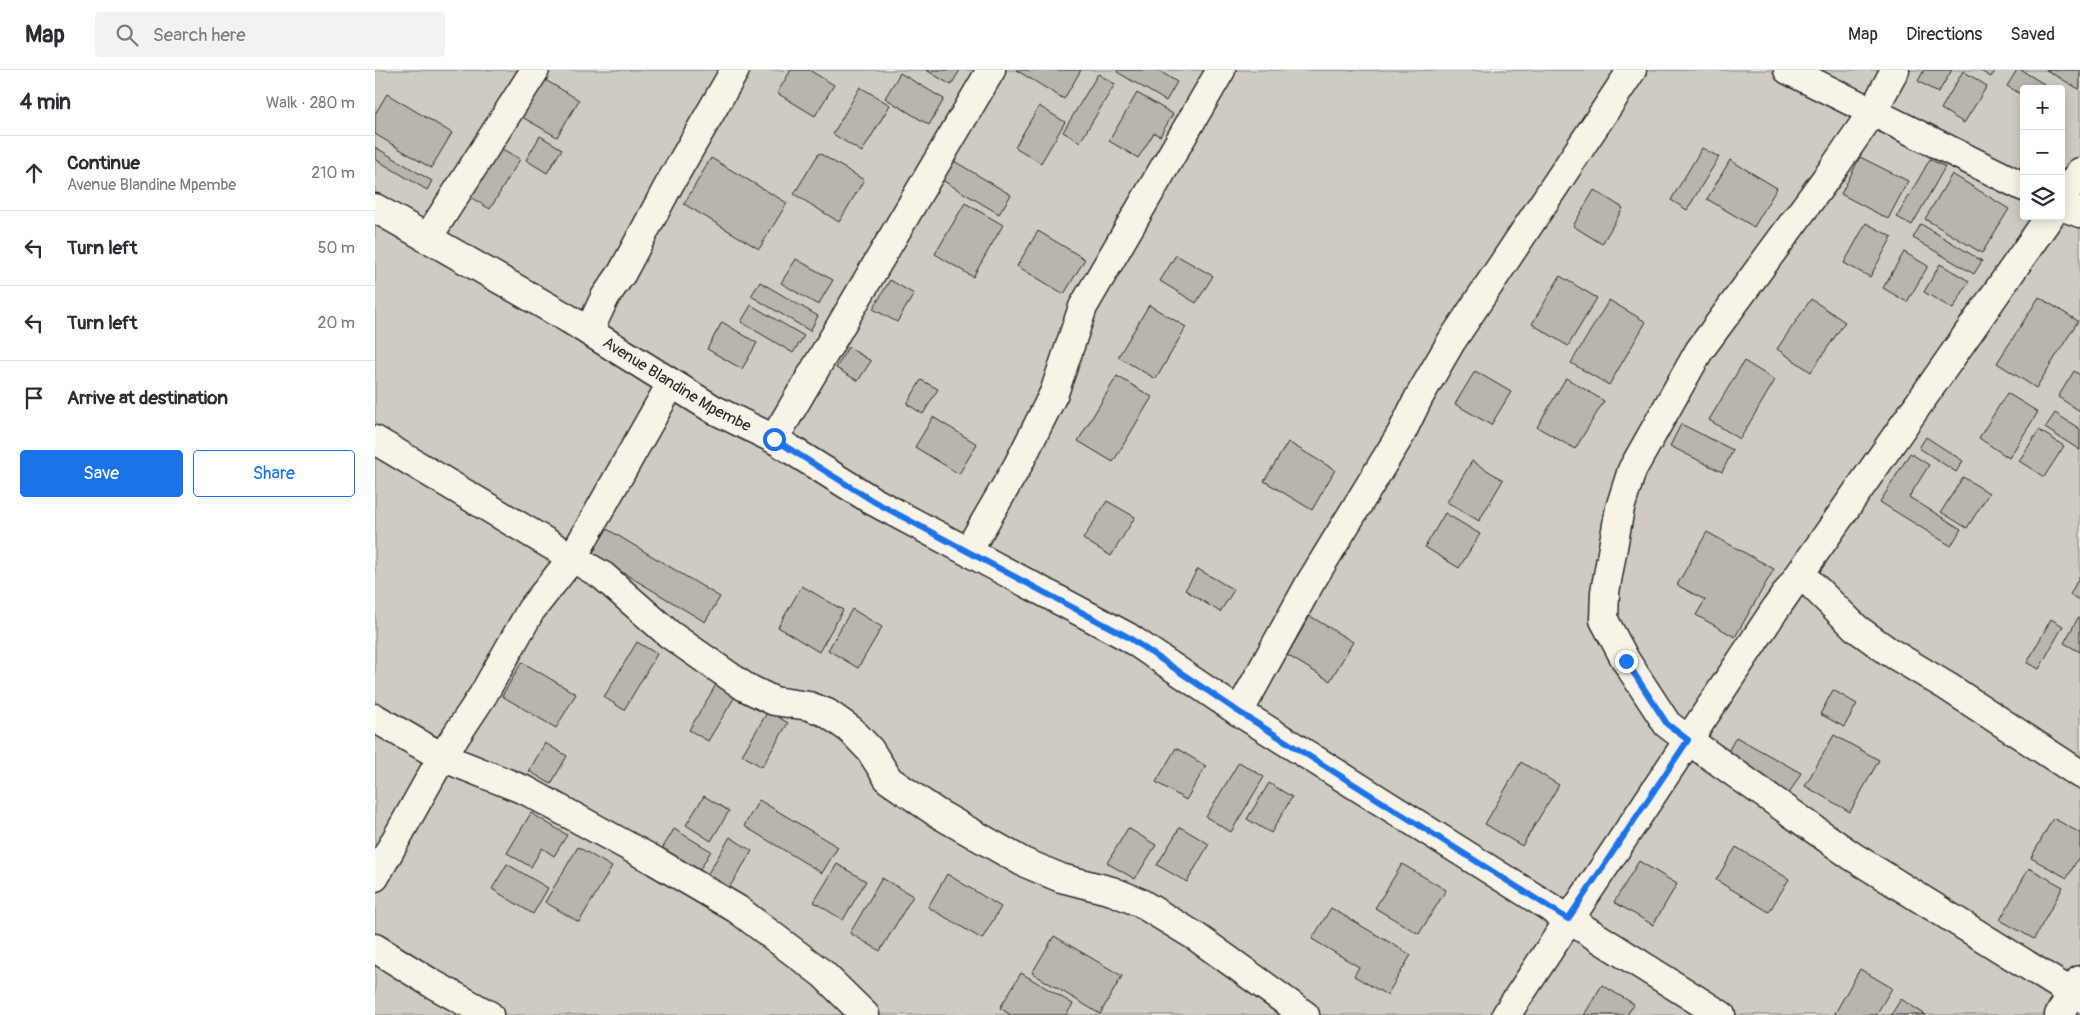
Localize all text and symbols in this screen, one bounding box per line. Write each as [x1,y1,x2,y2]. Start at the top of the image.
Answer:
search box [95,12,445,57]
text: Map [25,20,65,49]
icon: search [113,21,141,49]
text: Search here [153,23,246,47]
text: Map [1848,23,1878,46]
text: Directions [1906,23,1982,46]
text: Saved [2010,23,2055,46]
map controls [2020,85,2065,220]
button: + [2020,85,2065,130]
text: 4 min [20,89,71,116]
text: Walk · 280 m [266,93,355,113]
button: − [2020,130,2065,175]
text: Continue [67,151,140,175]
icon: ahead [20,159,48,187]
text: 210 m [311,163,355,183]
text: Avenue Blandine Mpembe [67,175,236,195]
button: layers [2020,175,2065,220]
icon: left [20,234,48,262]
text: Turn left [67,236,137,260]
text: 50 m [318,238,355,258]
icon: left [20,309,48,337]
text: Turn left [67,311,137,335]
text: 20 m [317,313,355,333]
street label: Avenue Blandine Mpembe [599,333,755,436]
icon: arrive [20,384,48,412]
text: Arrive at destination [67,386,228,410]
route start [763,428,786,451]
button: Save [20,450,183,497]
button: Share [193,450,355,497]
route end [1615,650,1638,673]

